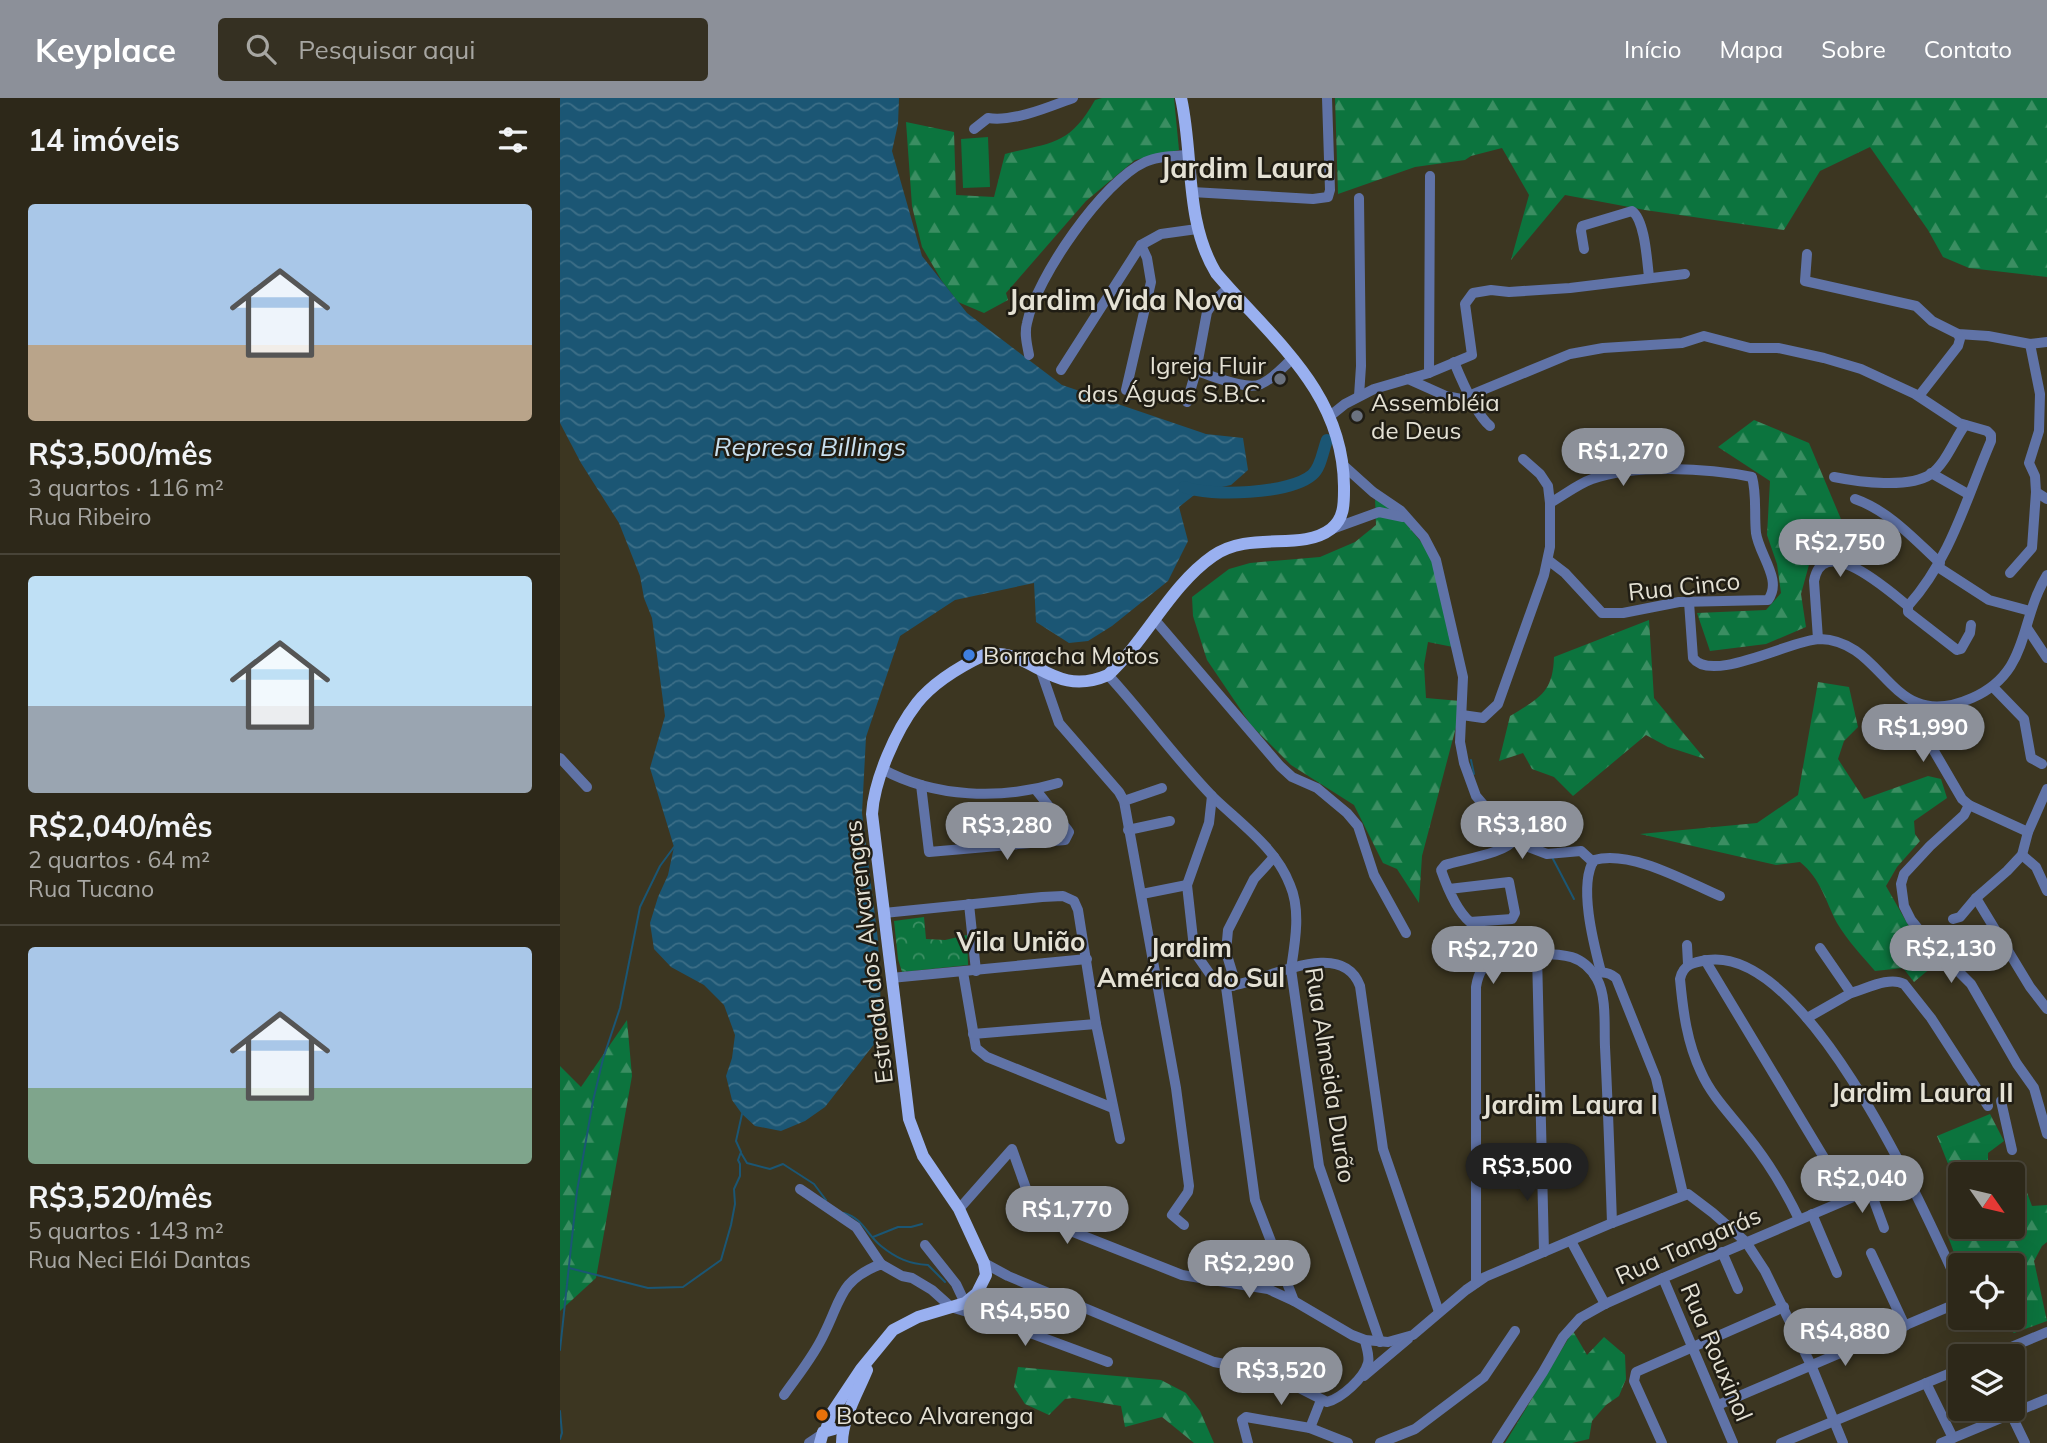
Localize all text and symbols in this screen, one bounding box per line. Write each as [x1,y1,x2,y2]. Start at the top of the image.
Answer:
search box [218,18,708,81]
text: Keyplace [35,29,176,70]
icon: search [242,30,280,68]
text: Pesquisar aqui [298,33,476,66]
text: Início [1624,34,1681,64]
text: Mapa [1719,34,1783,64]
text: Sobre [1821,34,1886,64]
text: Contato [1924,34,2012,64]
text: 14 imóveis [28,121,180,159]
icon: filters [494,121,532,159]
district label: Jardim Laura [1160,150,1334,185]
icon: home [217,250,343,376]
district label: Jardim Vida Nova [1008,282,1244,317]
place label: Igreja Fluir das Águas S.B.C. [1078,350,1266,408]
marker: Igreja Fluir das Águas S.B.C. [1272,371,1288,387]
place label: Assembléia de Deus [1371,387,1500,445]
marker: Assembléia de Deus [1349,408,1365,424]
pin: R$1,270 [1558,428,1688,488]
water label: Represa Billings [714,430,906,463]
text: R$3,500/mês [28,435,213,473]
text: R$1,270 [1578,436,1668,465]
text: 3 quartos · 116 m² [28,473,224,502]
text: Rua Ribeiro [28,502,152,531]
pin: R$2,750 [1775,519,1905,579]
text: R$2,750 [1795,527,1885,556]
street label: Rua Cinco [1626,565,1742,607]
icon: home [217,622,343,748]
place label: Borracha Motos [983,640,1159,670]
marker: Borracha Motos [961,647,977,663]
pin: R$1,990 [1858,704,1988,764]
text: R$1,990 [1878,712,1968,741]
pin: R$3,280 [942,802,1072,862]
pin: R$3,180 [1457,802,1587,861]
text: R$2,040/mês [28,807,213,845]
text: R$3,180 [1477,809,1567,838]
text: R$3,280 [962,810,1052,839]
street label: Estrada dos Alvarengas [837,819,899,1085]
text: 2 quartos · 64 m² [28,845,210,874]
text: Rua Tucano [28,874,154,903]
district label: Vila União [956,925,1085,958]
pin: R$2,720 [1428,926,1558,986]
pin: R$2,130 [1886,926,2016,985]
district label: Jardim América do Sul [1097,931,1285,994]
text: R$2,130 [1906,933,1996,962]
text: R$2,720 [1448,934,1538,963]
street label: Rua Almeida Durão [1299,965,1363,1185]
icon: home [217,993,343,1119]
district label: Jardim Laura II [1830,1076,2014,1109]
district label: Jardim Laura I [1482,1088,1658,1121]
pin: R$3,500 [1462,1144,1592,1203]
text: R$3,500 [1482,1151,1572,1180]
pin: R$2,040 [1797,1156,1927,1215]
north arrow [1948,1162,2025,1239]
map controls [1948,1162,2025,1421]
text: R$2,040 [1817,1163,1907,1192]
text: R$3,520/mês [28,1178,213,1216]
pin: R$1,770 [1002,1186,1132,1246]
text: R$1,770 [1022,1194,1112,1223]
street label: Rua Tangarás [1611,1200,1765,1290]
text: 5 quartos · 143 m² [28,1216,224,1245]
pin: R$2,290 [1184,1240,1314,1300]
text: Rua Neci Elói Dantas [28,1245,251,1274]
text: R$2,290 [1204,1248,1294,1277]
button: locate [1948,1253,2025,1330]
street label: Rua Rouxinol [1674,1278,1760,1426]
pin: R$4,550 [960,1288,1090,1348]
text: R$4,550 [980,1296,1070,1325]
pin: R$4,880 [1780,1308,1910,1368]
text: R$4,880 [1800,1316,1890,1345]
button: layers [1948,1344,2025,1421]
pin: R$3,520 [1216,1348,1346,1407]
text: R$3,520 [1236,1355,1326,1384]
place label: Boteco Alvarenga [836,1400,1034,1430]
marker: Boteco Alvarenga [814,1407,830,1423]

